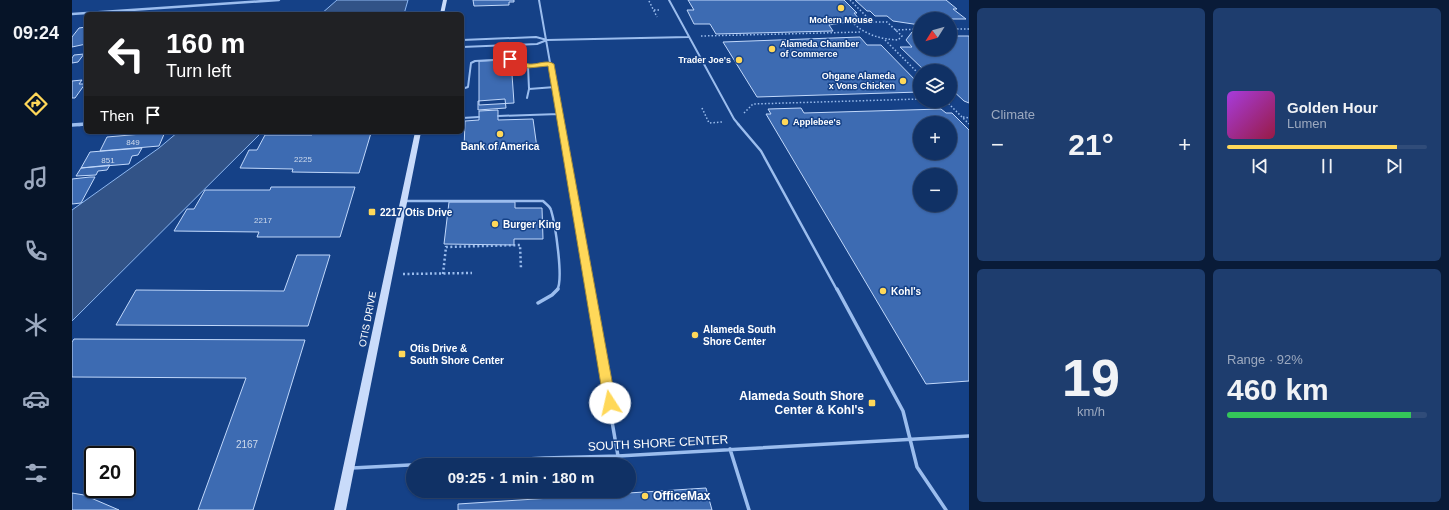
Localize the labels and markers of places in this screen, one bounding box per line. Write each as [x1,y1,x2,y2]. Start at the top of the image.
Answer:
marker: Modern Mouse [836,3,846,13]
place label: Modern Mouse [809,15,873,25]
place label: Alameda Chamber of Commerce [780,39,860,59]
pin [493,42,527,76]
marker: Alameda Chamber of Commerce [767,44,777,54]
place label: Trader Joe's [678,55,731,65]
marker: Trader Joe's [734,55,744,65]
place label: Ohgane Alameda x Vons Chicken [822,71,896,91]
marker: Ohgane Alameda x Vons Chicken [898,76,908,86]
marker: Applebee's [780,117,790,127]
place label: Applebee's [793,117,841,127]
marker: Bank of America [495,129,505,139]
place label: Bank of America [461,141,540,152]
marker: 2217 Otis Drive [367,207,377,217]
place label: 2217 Otis Drive [380,207,453,218]
marker: Burger King [490,219,500,229]
place label: Burger King [503,219,561,230]
marker: Kohl's [878,286,888,296]
place label: Kohl's [891,286,922,297]
place label: Alameda South Shore Center [703,324,776,347]
marker: Alameda South Shore Center [690,330,700,340]
place label: Otis Drive & South Shore Center [410,343,504,366]
marker: Otis Drive & South Shore Center [397,349,407,359]
place label: Alameda South Shore Center & Kohl's [739,389,864,417]
marker: Alameda South Shore Center & Kohl's [867,398,877,408]
place label: OfficeMax [653,489,711,503]
marker: OfficeMax [640,491,650,501]

